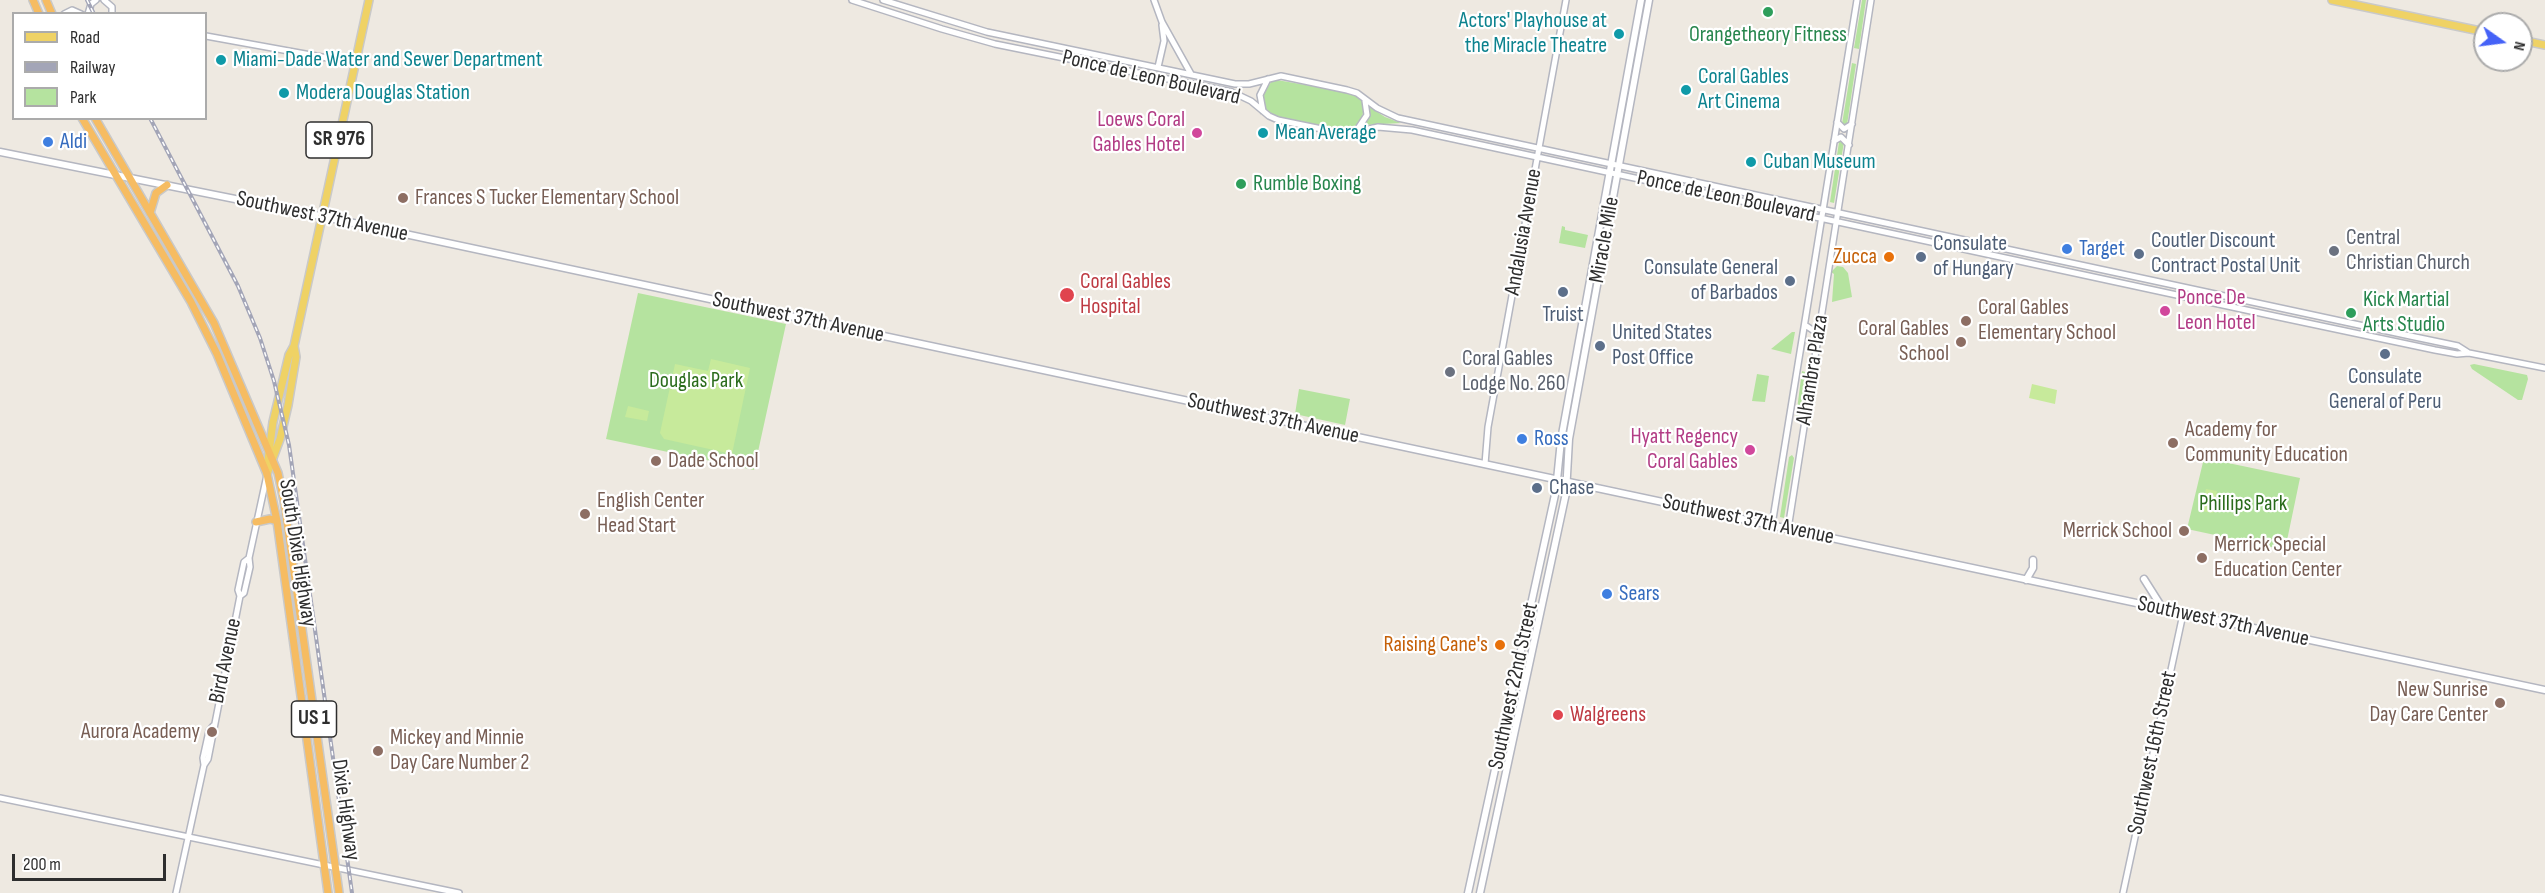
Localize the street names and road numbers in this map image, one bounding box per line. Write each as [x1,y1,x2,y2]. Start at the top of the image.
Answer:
street label: Ponce de Leon Boulevard [1059,45,1243,111]
road number: SR 976 [306,122,372,158]
street label: Ponce de Leon Boulevard [1634,165,1818,229]
street label: Andalusia Avenue [1500,167,1548,297]
street label: Southwest 37th Avenue [234,186,410,248]
street label: Miracle Mile [1584,195,1626,285]
street label: Southwest 37th Avenue [710,287,886,349]
street label: Alhambra Plaza [1791,313,1835,427]
street label: Southwest 37th Avenue [1185,388,1361,450]
street label: South Dixie Highway [272,477,322,629]
street label: Southwest 37th Avenue [1660,489,1836,551]
street label: Southwest 37th Avenue [2135,591,2311,653]
street label: Southwest 22nd Street [1483,600,1545,772]
street label: Bird Avenue [204,616,248,706]
street label: Southwest 16th Street [2123,669,2183,837]
road number: US 1 [292,701,336,737]
street label: Dixie Highway [325,758,365,862]

